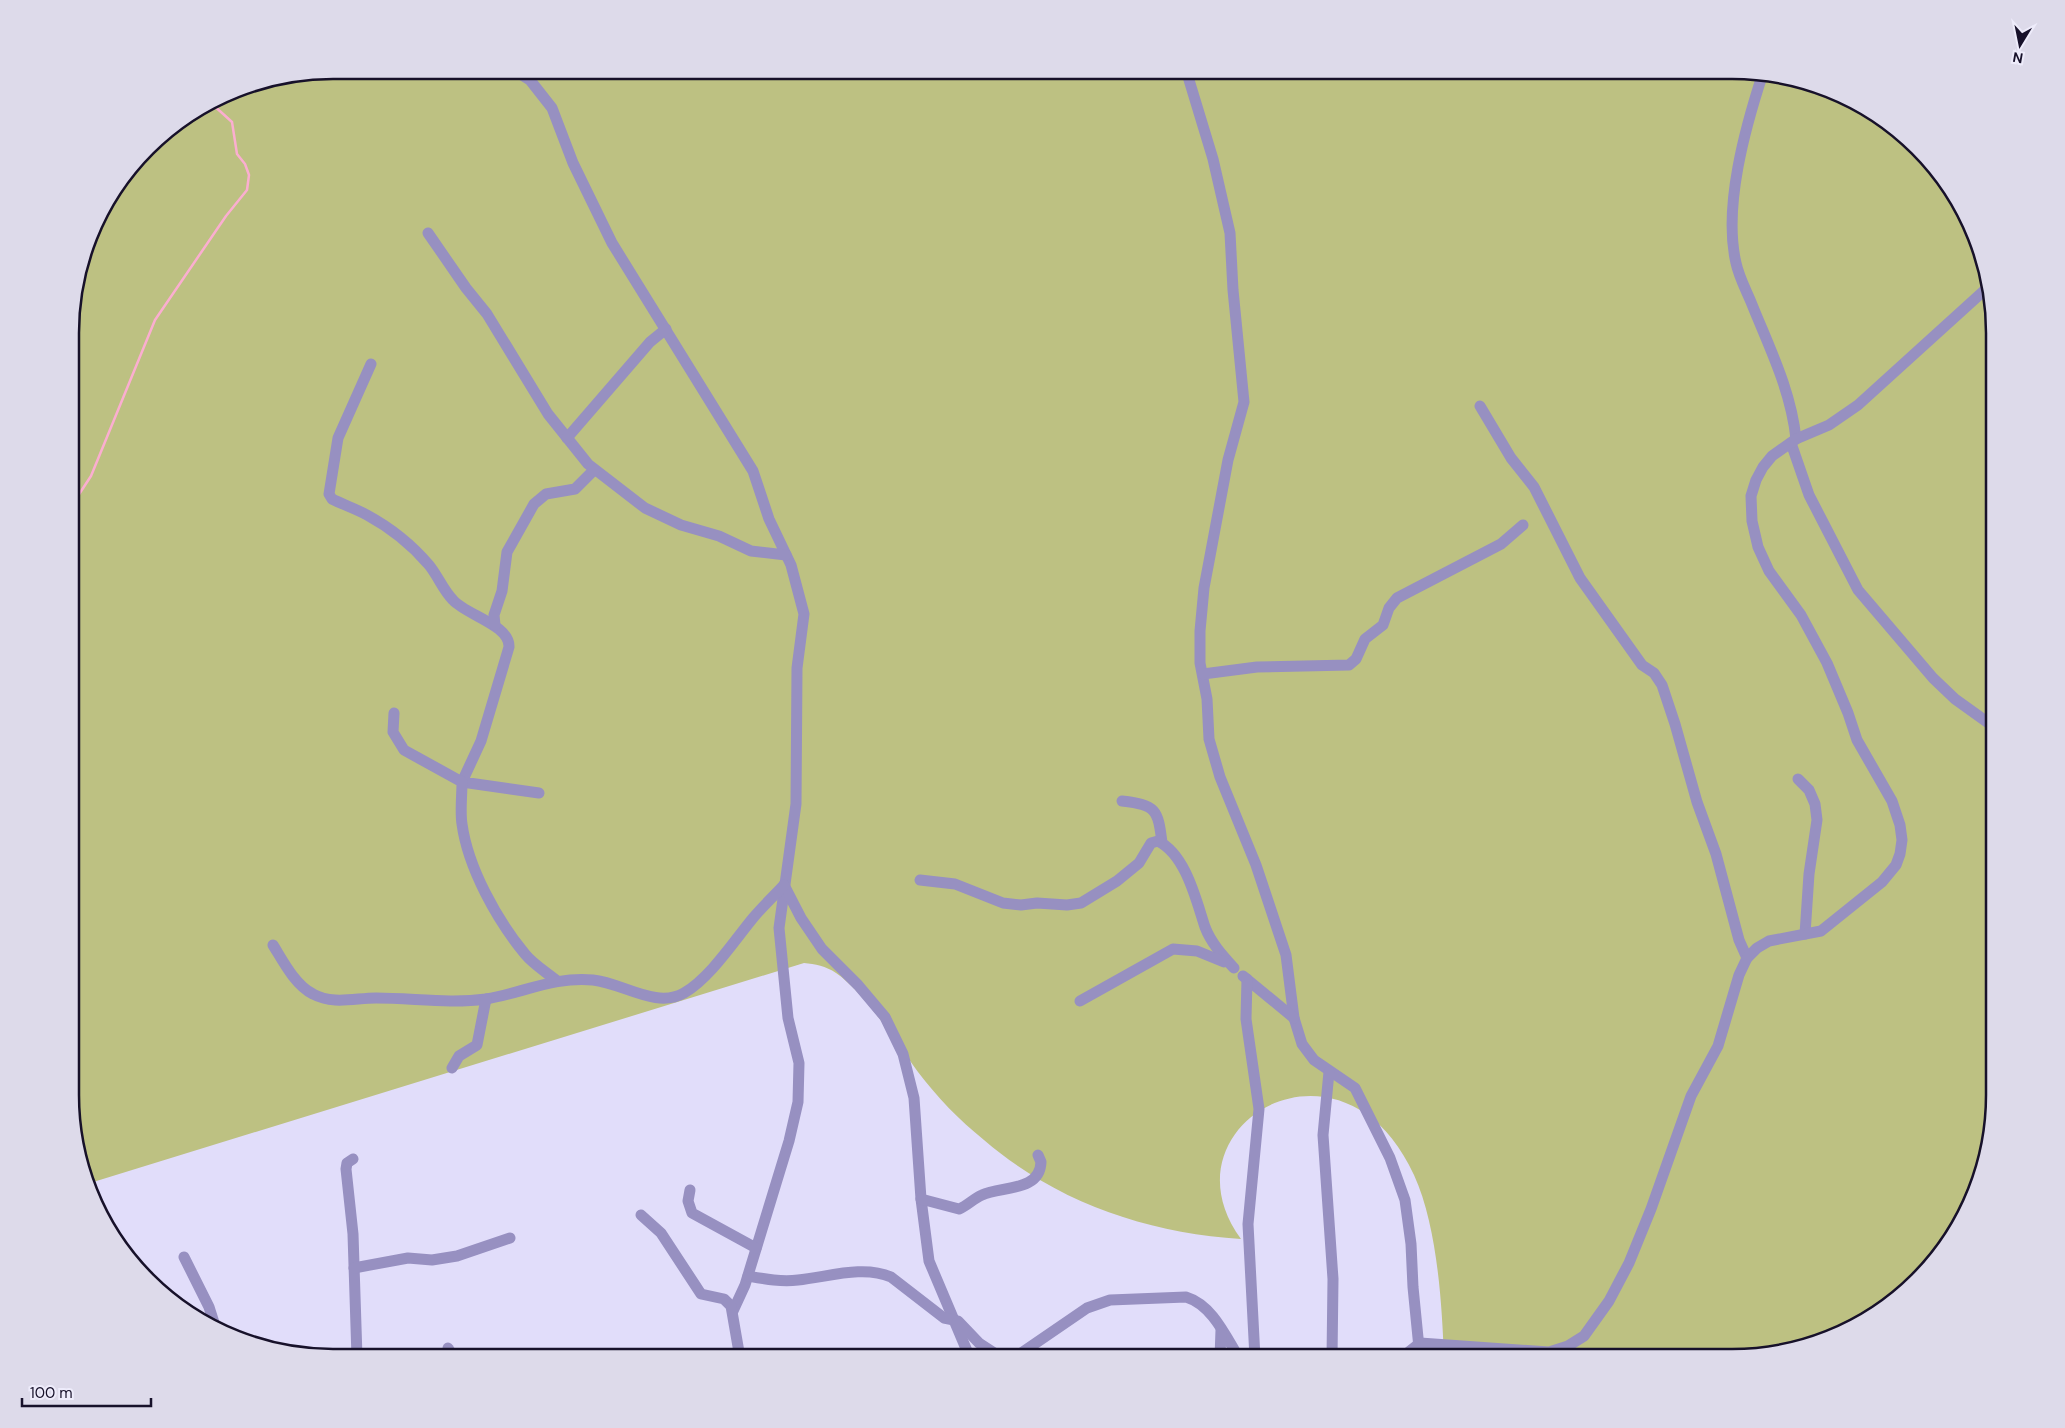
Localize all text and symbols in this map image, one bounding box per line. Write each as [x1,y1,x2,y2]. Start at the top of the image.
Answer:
north arrow [1995,20,2045,70]
text: N [2011,48,2024,68]
scale bar [22,1376,151,1408]
text: 100 m [30,1383,73,1403]

